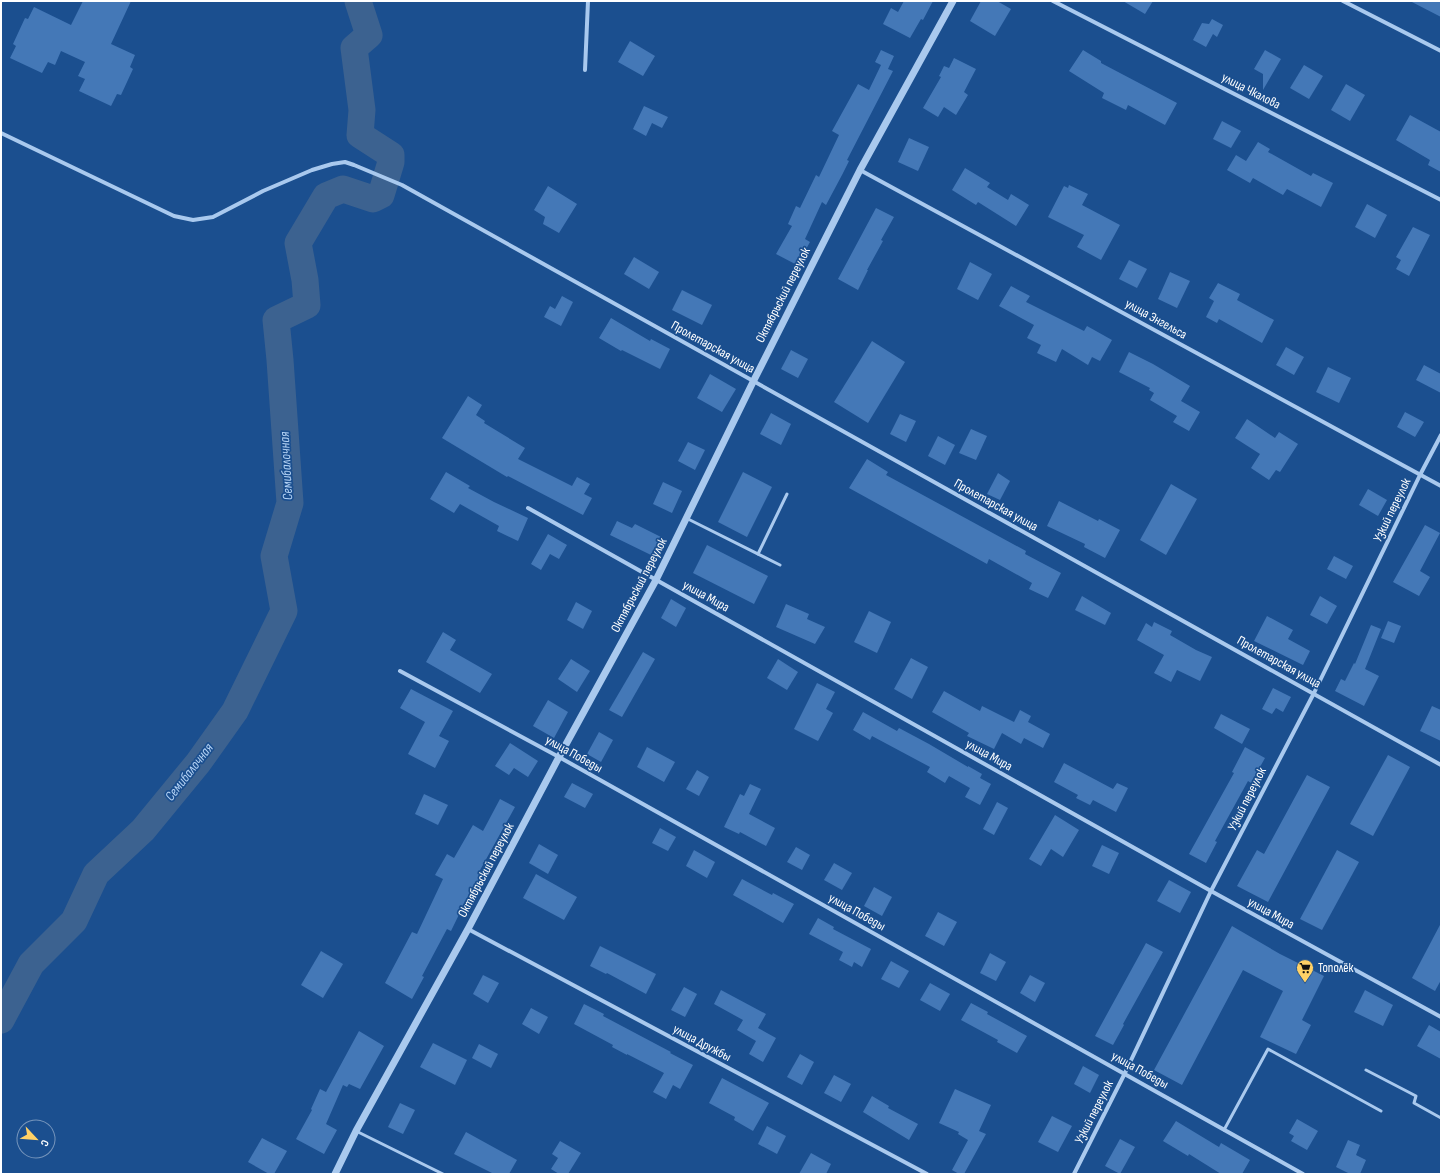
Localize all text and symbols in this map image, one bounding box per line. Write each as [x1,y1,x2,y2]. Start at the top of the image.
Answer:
street label: улица Чкалова [1219,69,1283,113]
street label: Октябрьский переулок [752,245,814,345]
street label: улица Энгельса [1122,295,1190,343]
street label: Пролетарская улица [668,317,758,377]
water label: Семибалочная [276,431,296,501]
street label: Пролетарская улица [951,475,1041,535]
street label: Узкий переулок [1370,475,1414,544]
street label: Октябрьский переулок [607,535,671,635]
street label: улица Мира [680,577,732,615]
street label: Пролетарская улица [1234,632,1324,692]
street label: улица Победы [543,732,605,776]
street label: улица Мира [963,736,1015,774]
water label: Семибалочная [161,739,217,804]
street label: Узкий переулок [1224,765,1270,833]
street label: Октябрьский переулок [454,820,518,920]
street label: улица Победы [826,890,888,934]
street label: улица Мира [1245,894,1297,932]
supermarket icon: Тополёк [1295,958,1315,983]
place label: Тополёк [1318,960,1354,976]
street label: улица Дружбы [670,1021,734,1065]
street label: улица Победы [1109,1048,1171,1092]
street label: Узкий переулок [1071,1078,1117,1146]
north arrow [16,1119,56,1159]
text: С [37,1138,52,1149]

